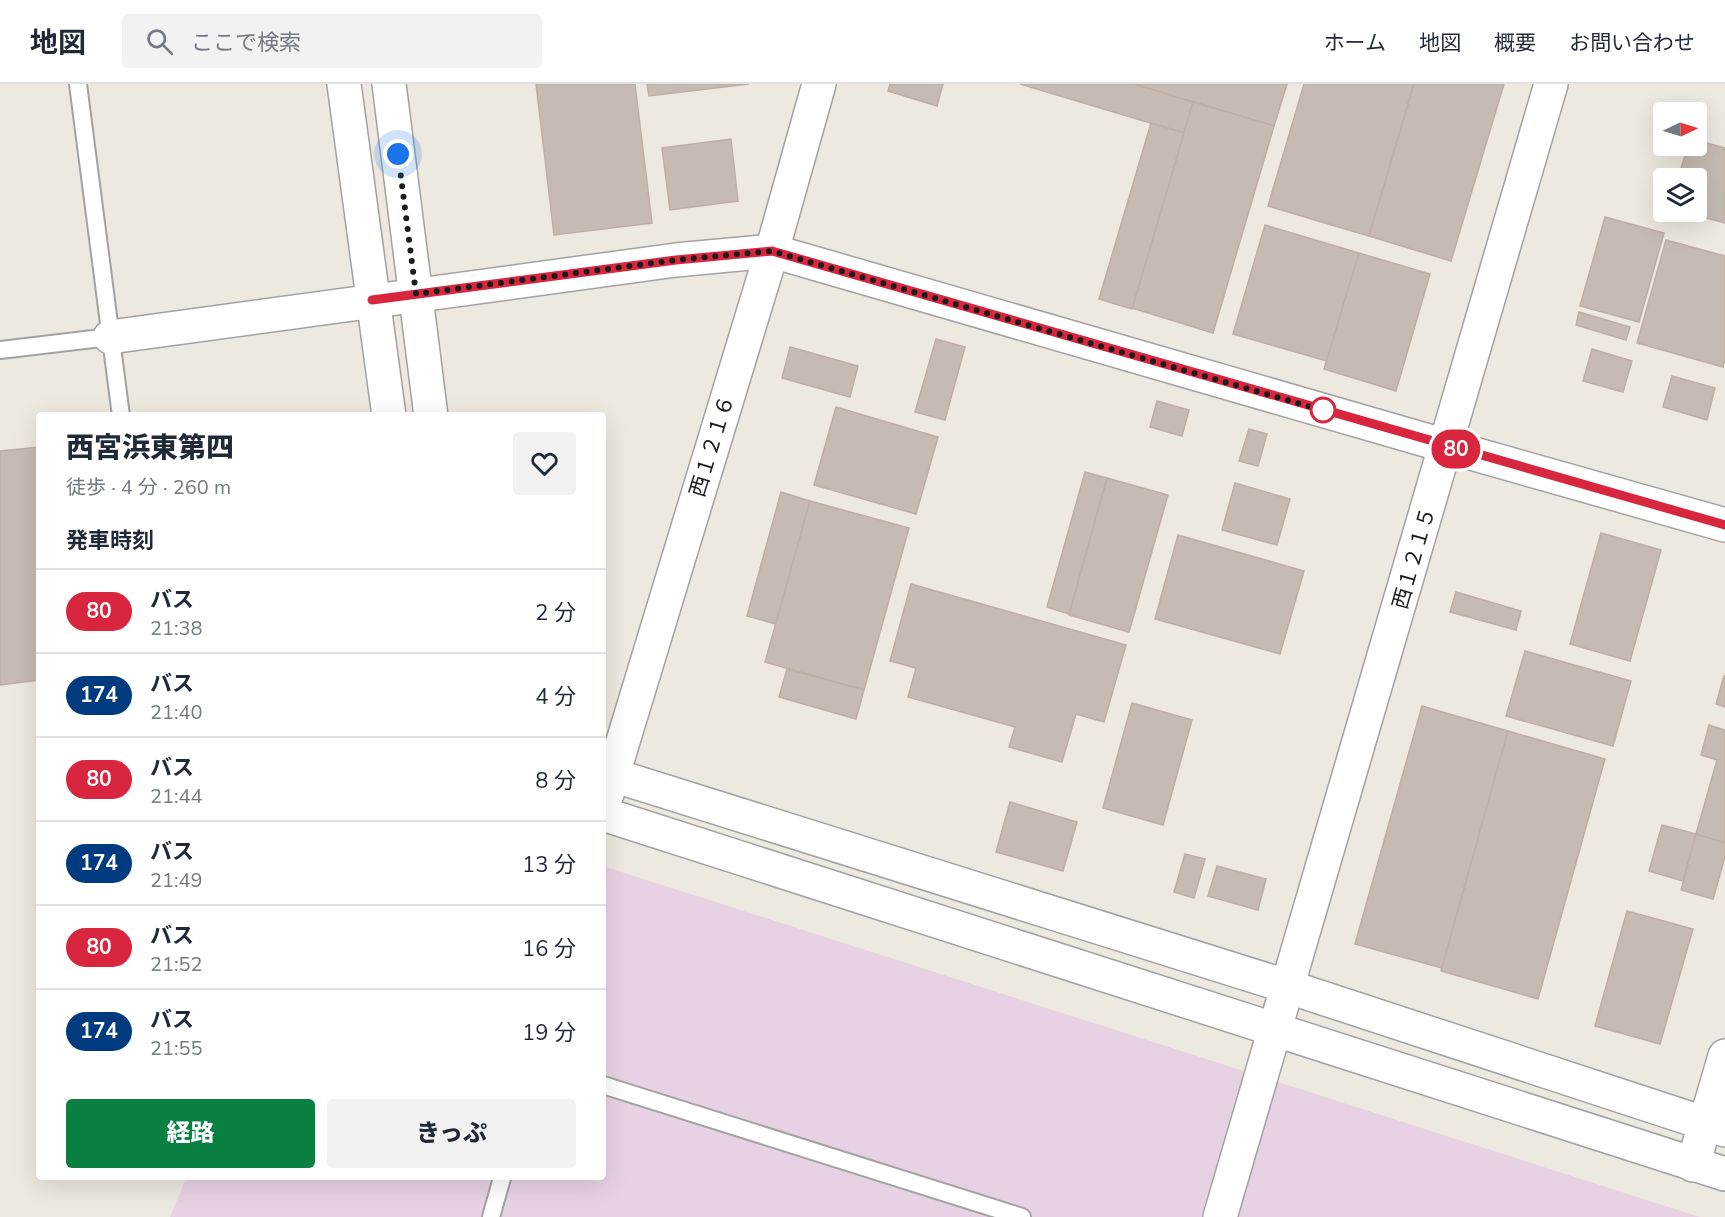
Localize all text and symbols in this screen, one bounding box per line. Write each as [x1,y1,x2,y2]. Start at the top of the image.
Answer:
search box [122,14,542,68]
text: 地図 [30,24,86,62]
icon: search [143,25,176,58]
text: ここで検索 [191,28,301,58]
text: ホーム [1324,29,1386,57]
text: 地図 [1419,29,1461,57]
text: 概要 [1494,29,1536,57]
text: お問い合わせ [1569,29,1695,57]
north arrow [1653,102,1707,156]
map controls [1653,102,1707,222]
your location [383,139,413,169]
button: layers [1653,168,1707,222]
street label: 西１２１６ [683,392,741,500]
unlabelled marker [1310,397,1336,423]
text: 西宮浜東第四 [66,429,234,467]
line badge: 80 [1429,430,1483,469]
button: heart [513,432,576,495]
text: 80 [1443,435,1469,463]
text: 徒歩 · 4 分 · 260 m [66,474,231,501]
street label: 西１２１５ [1386,504,1442,612]
text: 発車時刻 [66,526,154,556]
text: バス [150,585,194,615]
text: 80 [86,597,112,625]
text: 2 分 [535,598,576,628]
text: 21:38 [150,615,203,642]
text: バス [150,669,194,699]
text: 174 [80,681,118,709]
text: 4 分 [535,682,576,712]
text: 21:40 [150,699,203,726]
text: バス [150,753,194,783]
text: 80 [86,765,112,793]
text: 8 分 [535,766,576,796]
text: 21:44 [150,783,203,810]
text: バス [150,837,194,867]
text: 174 [80,849,118,877]
text: 13 分 [522,850,576,880]
text: 21:49 [150,867,203,894]
text: バス [150,921,194,951]
text: 80 [86,933,112,961]
text: 16 分 [522,934,576,964]
text: 21:52 [150,951,203,978]
text: バス [150,1005,194,1035]
text: 174 [80,1017,118,1045]
text: 19 分 [522,1018,576,1048]
text: 21:55 [150,1035,203,1062]
button: 経路 [66,1099,315,1168]
button: きっぷ [327,1099,576,1168]

